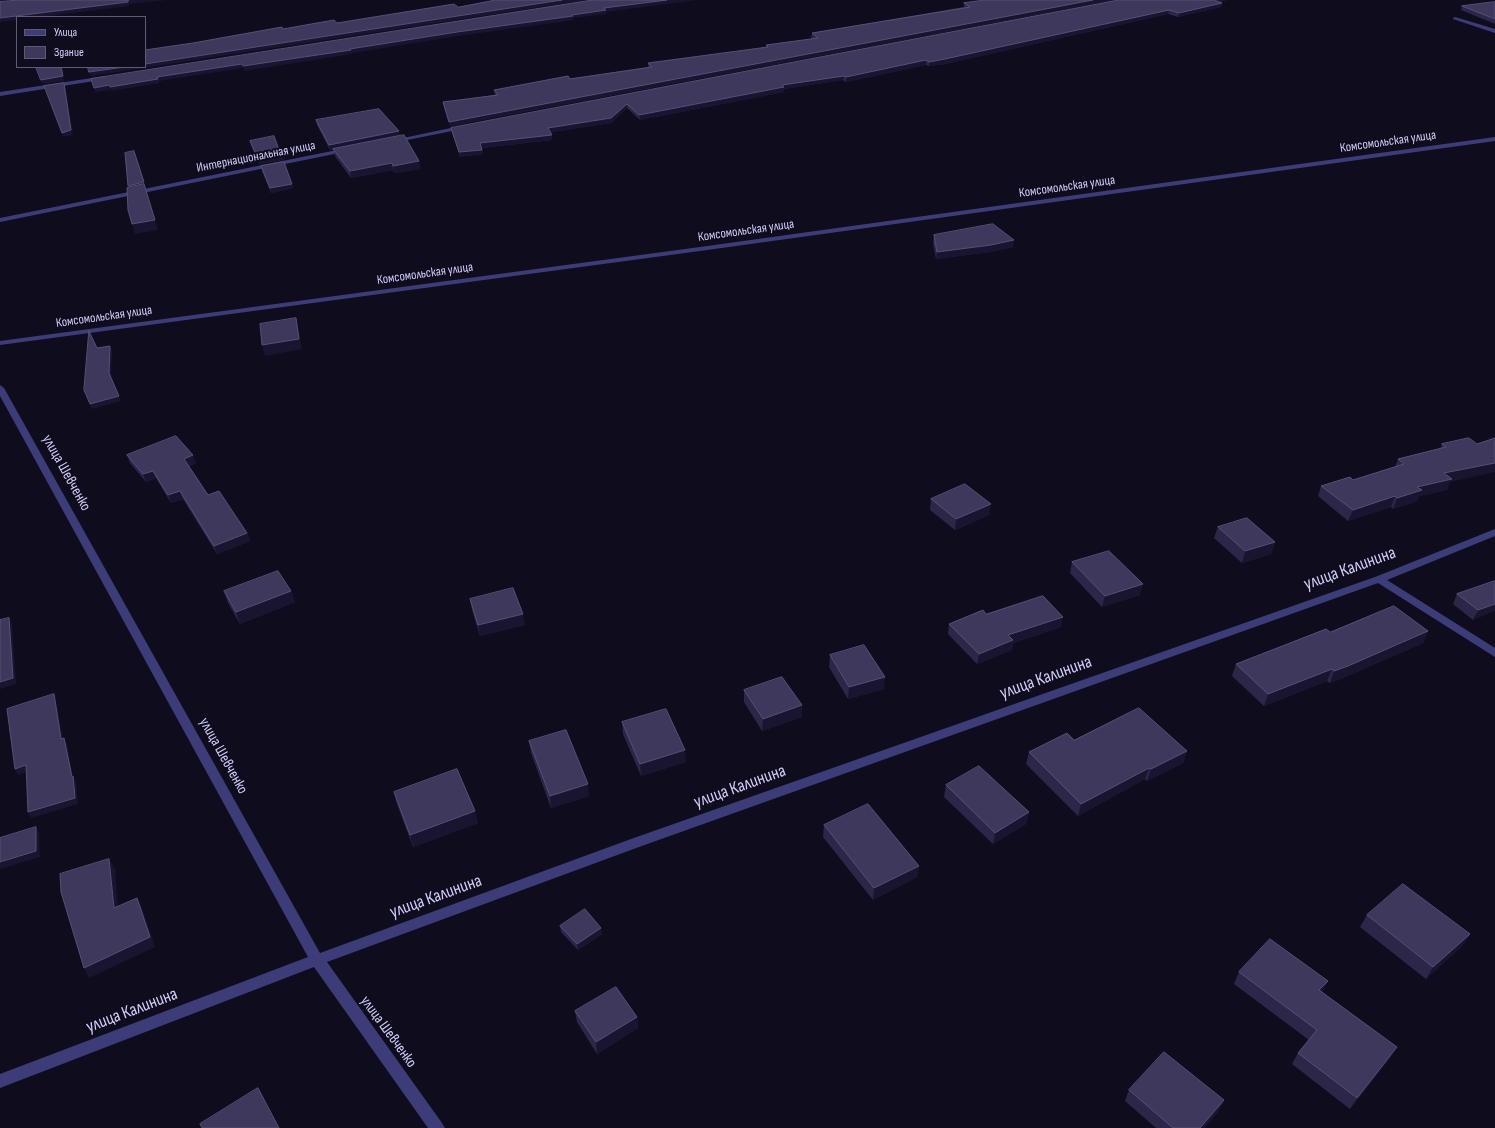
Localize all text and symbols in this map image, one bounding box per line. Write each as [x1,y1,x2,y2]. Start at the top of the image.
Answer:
legend [16,16,146,68]
text: Улица [54,25,77,40]
text: Здание [54,45,84,60]
street label: Комсомольская улица [1339,128,1437,156]
street label: Интернациональная улица [195,138,317,176]
street label: Комсомольская улица [1018,173,1116,201]
street label: Комсомольская улица [697,217,795,245]
street label: Комсомольская улица [376,260,474,288]
street label: Комсомольская улица [55,303,153,331]
street label: улица Шевченко [38,432,94,514]
street label: улица Калинина [1301,542,1399,596]
street label: улица Калинина [997,651,1095,705]
street label: улица Шевченко [195,715,251,797]
street label: улица Калинина [691,760,789,814]
street label: улица Калинина [387,870,485,924]
street label: улица Калинина [83,984,181,1038]
street label: улица Шевченко [356,993,420,1071]

